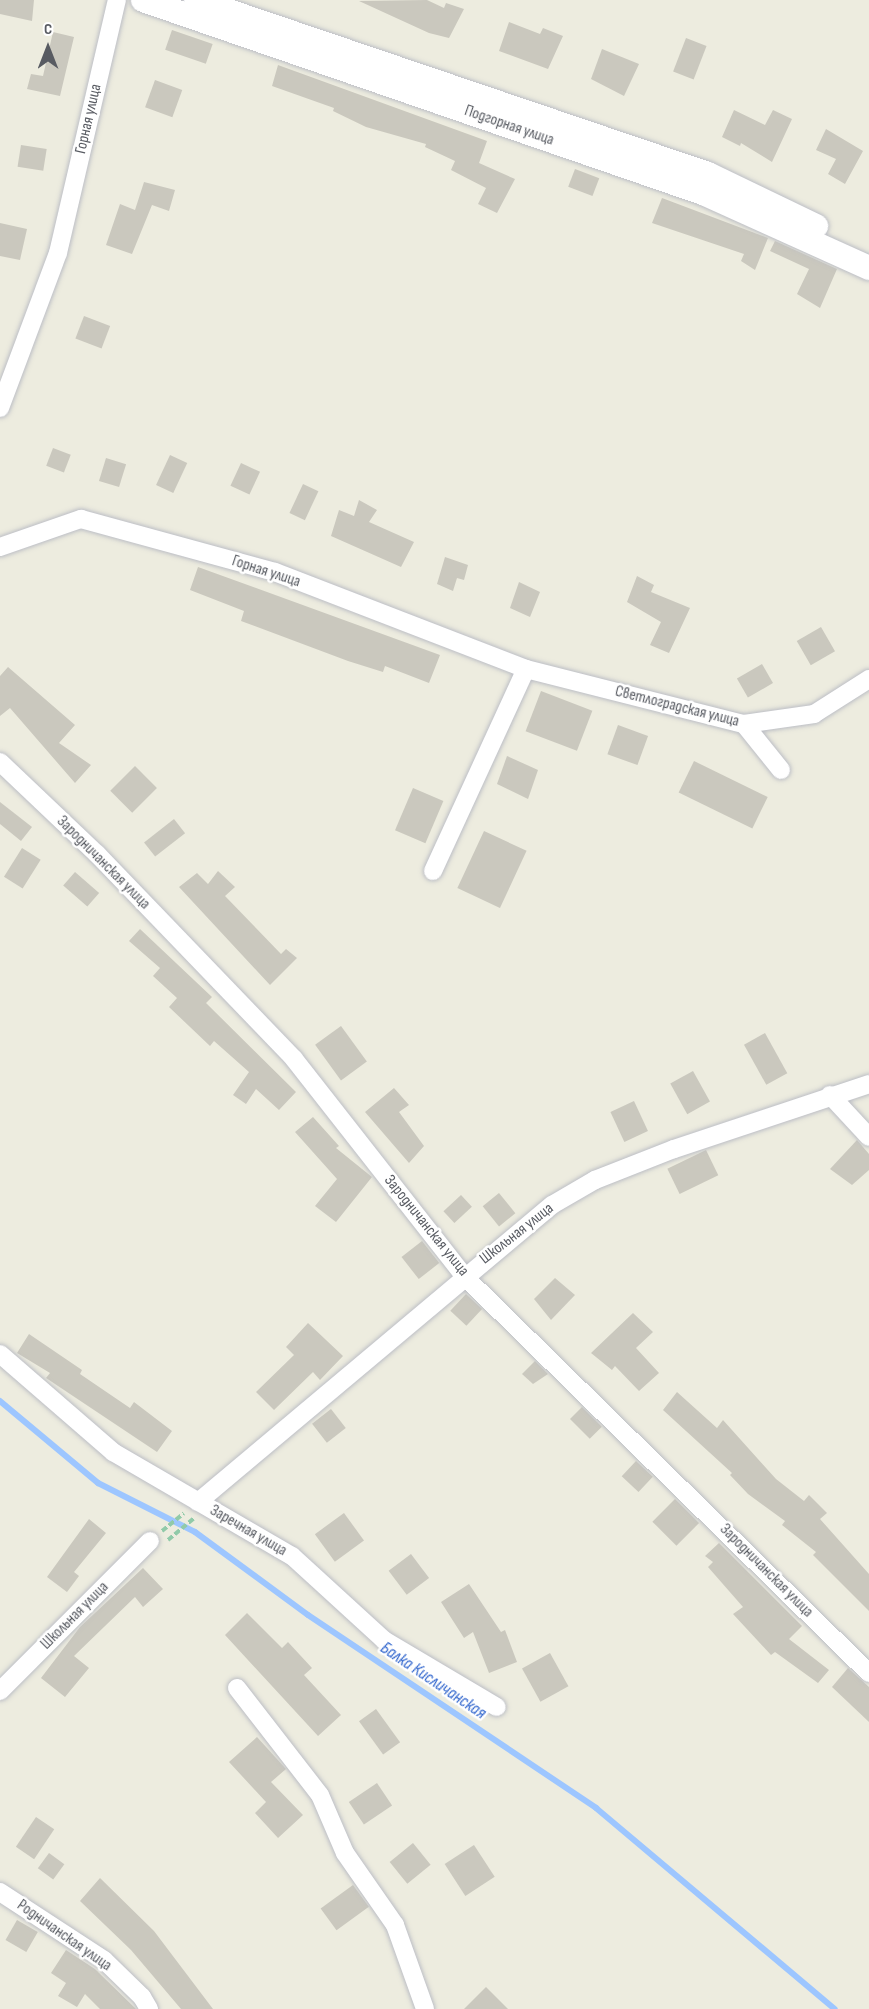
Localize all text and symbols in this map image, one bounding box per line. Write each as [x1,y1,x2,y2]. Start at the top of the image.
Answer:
north arrow [18,18,78,78]
text: С [44,20,52,39]
street label: Горная улица [72,82,106,156]
street label: Подгорная улица [462,102,556,150]
street label: Горная улица [229,552,303,592]
street label: Светлоградская улица [613,682,741,732]
street label: Зародничанская улица [52,812,154,914]
street label: Зародничанская улица [379,1172,473,1280]
street label: Школьная улица [476,1199,558,1269]
street label: Заречная улица [206,1501,290,1561]
street label: Зародничанская улица [715,1520,817,1622]
street label: Школьная улица [37,1578,113,1654]
water label: Балка Кисличанская [376,1638,490,1724]
street label: Родничанская улица [13,1896,115,1976]

